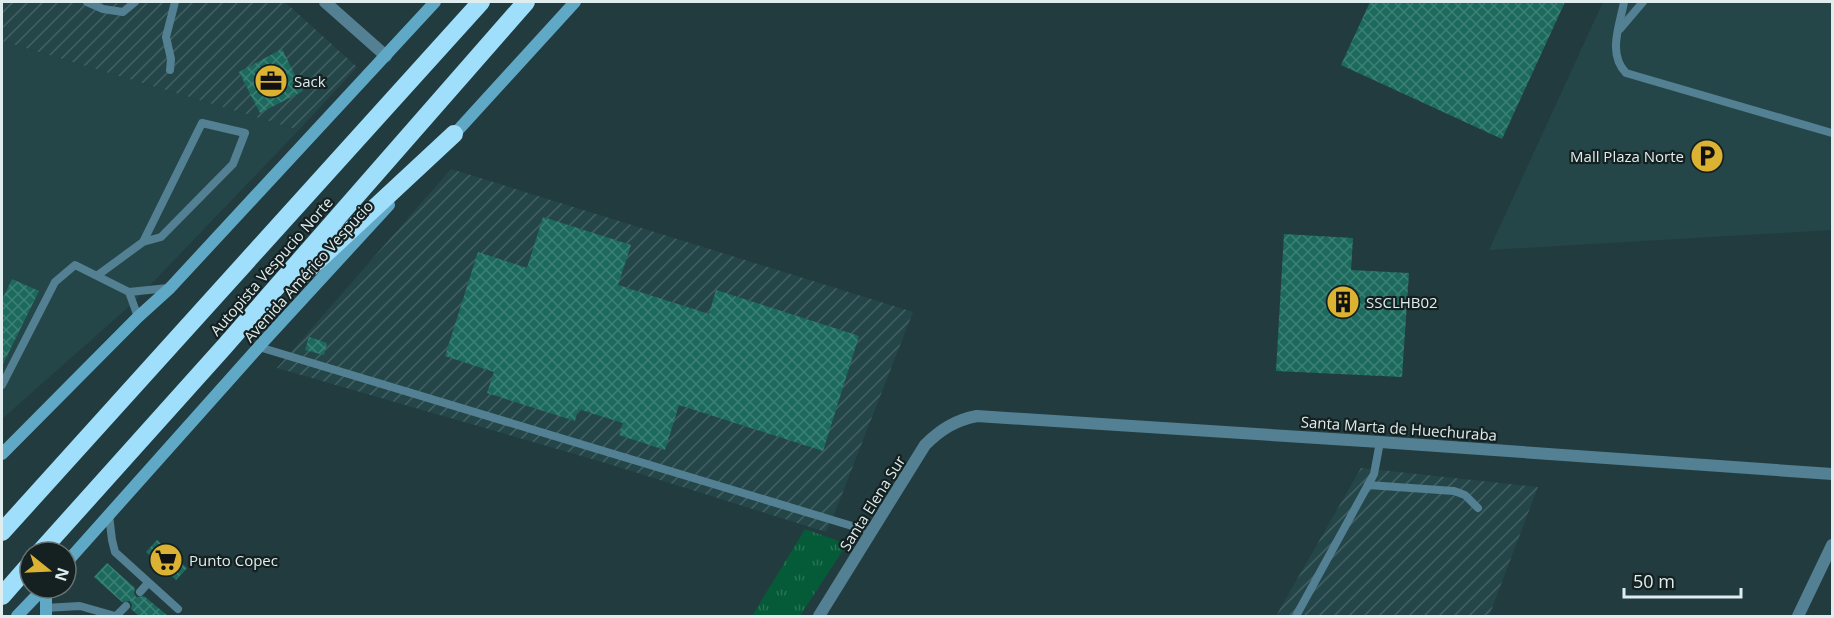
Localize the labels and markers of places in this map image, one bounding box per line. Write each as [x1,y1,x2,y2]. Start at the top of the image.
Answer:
office icon: Sack [253,63,289,99]
place label: Sack [294,71,326,91]
parking icon: Mall Plaza Norte [1689,138,1725,174]
place label: Mall Plaza Norte [1570,146,1684,166]
building icon: SSCLHB02 [1325,284,1361,320]
place label: SSCLHB02 [1366,292,1438,312]
supermarket icon: Punto Copec [148,542,184,578]
place label: Punto Copec [189,550,278,570]

